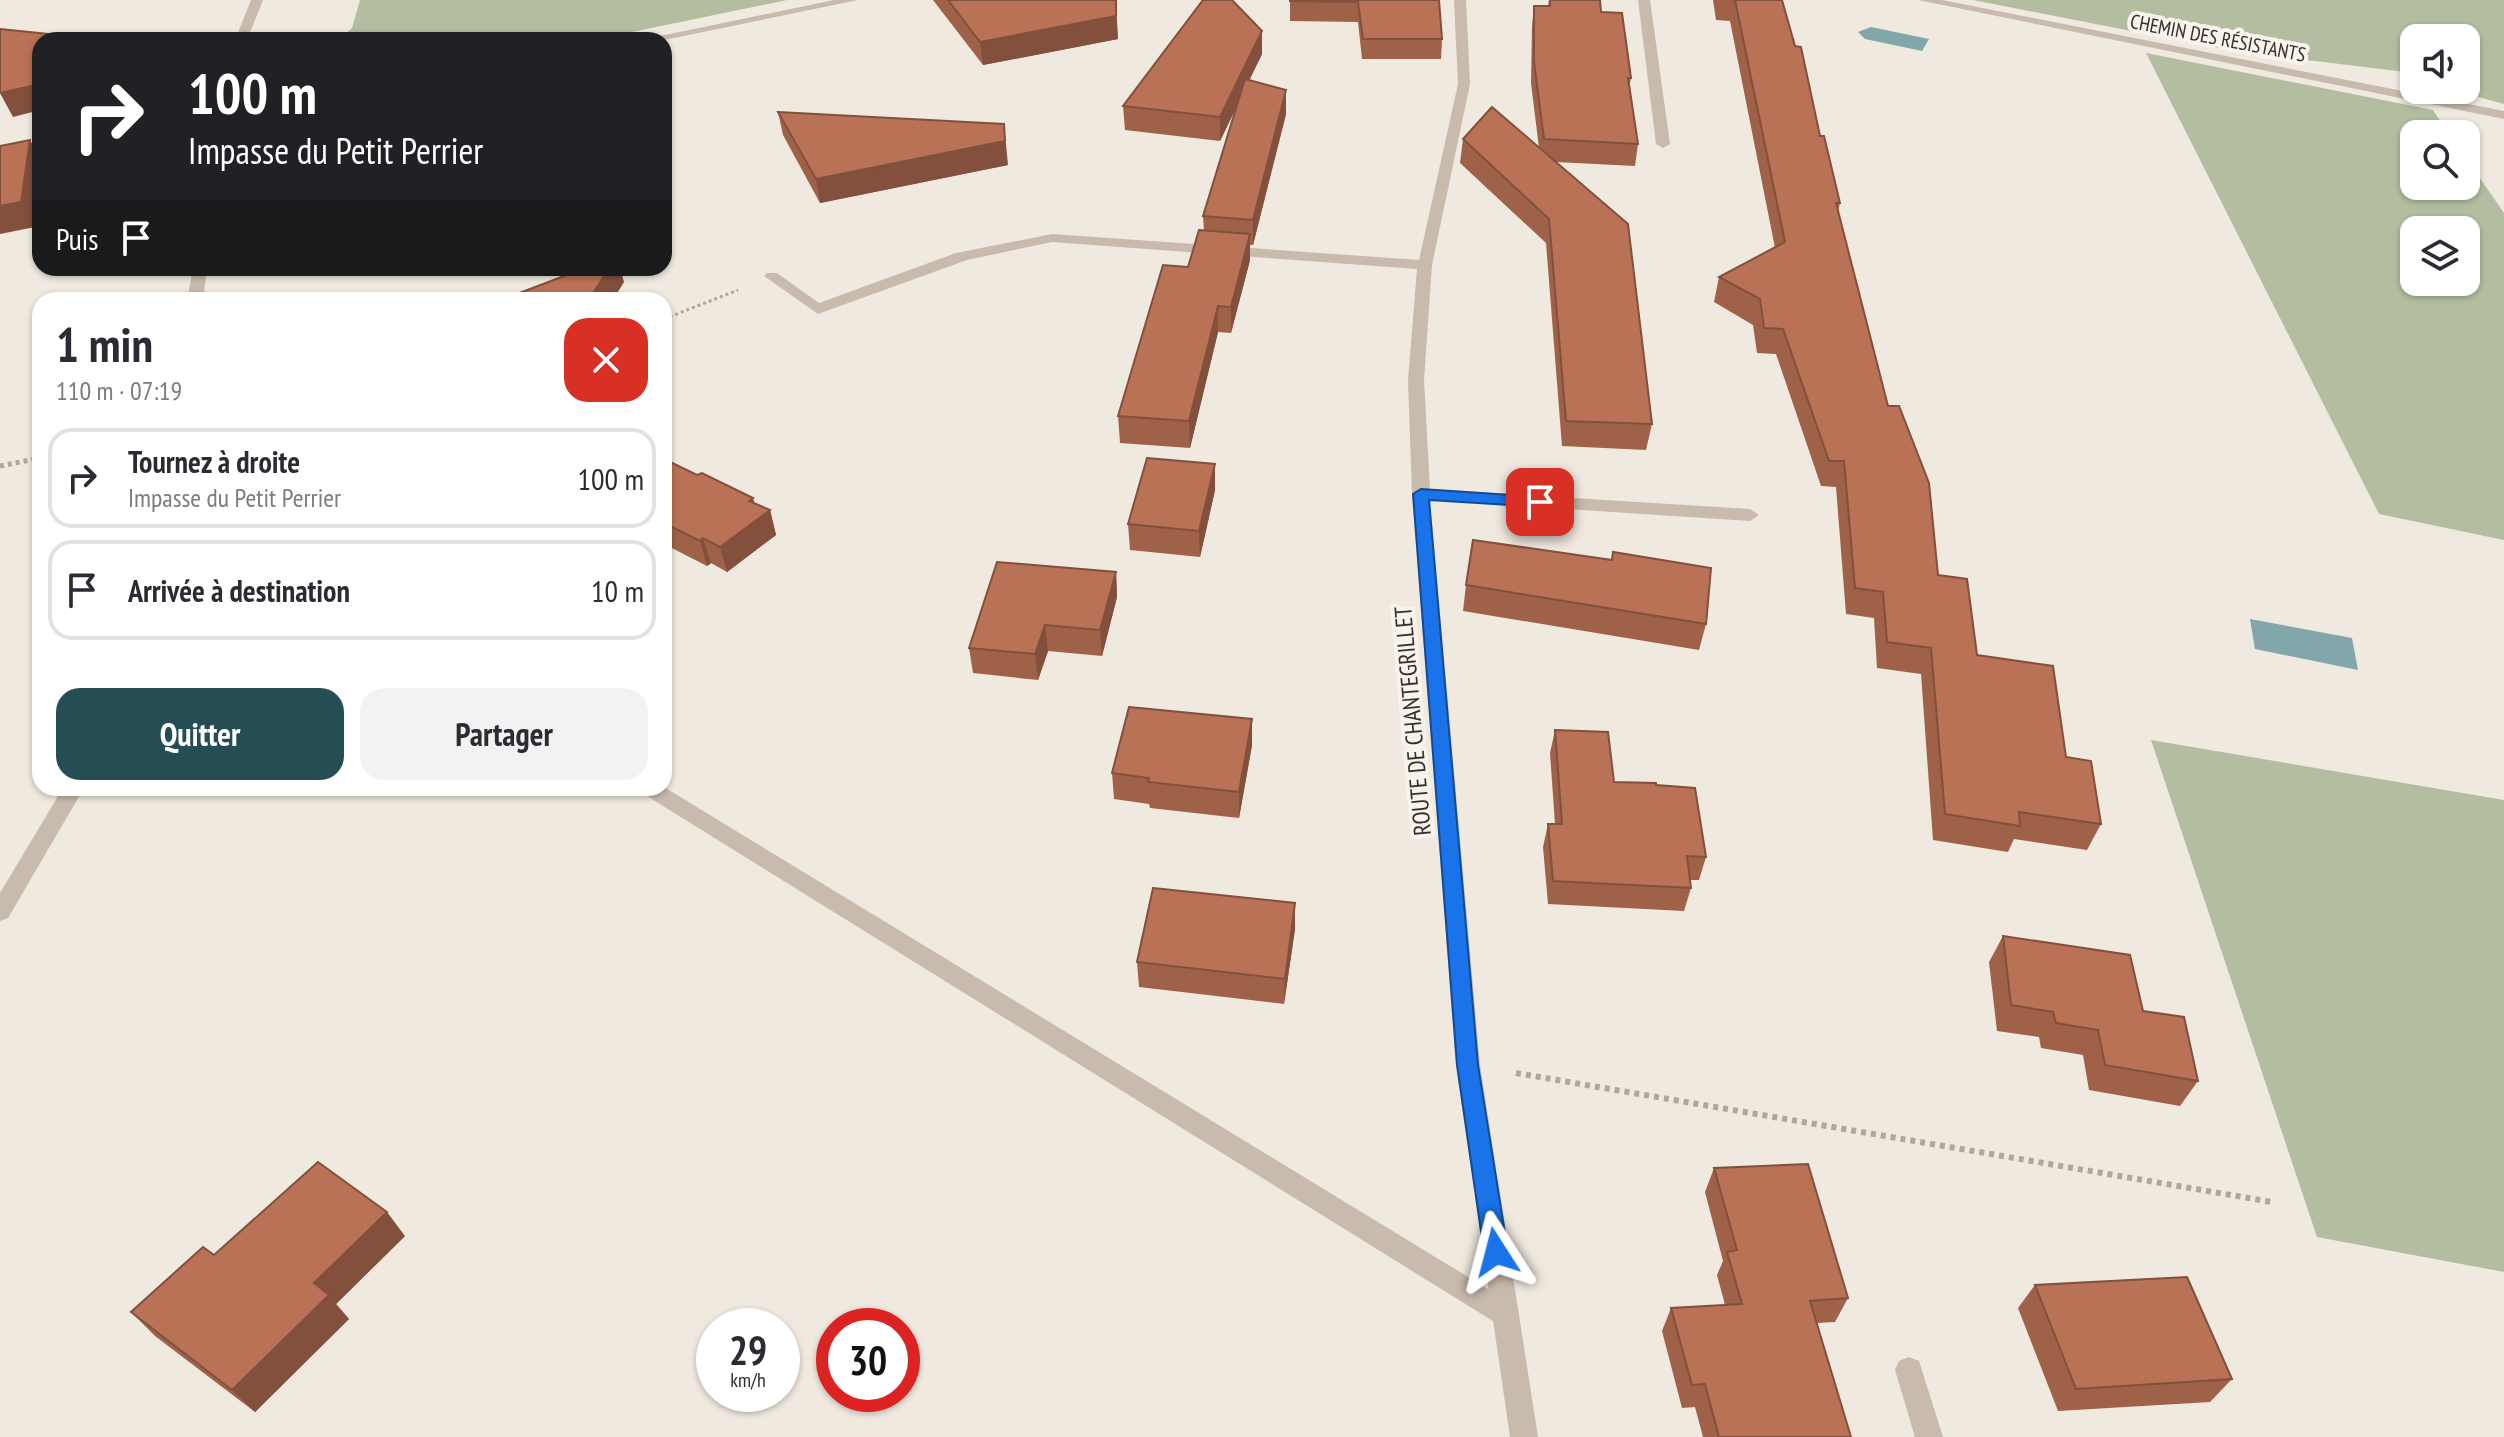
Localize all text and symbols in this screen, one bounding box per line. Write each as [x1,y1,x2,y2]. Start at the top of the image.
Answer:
street label: CHEMIN DES RÉSISTANTS [2128,8,2308,68]
map controls [2400,24,2480,296]
button: sound [2400,24,2480,104]
text: 100 m [188,57,317,129]
icon: right [56,64,160,168]
button: search [2400,120,2480,200]
text: Impasse du Petit Perrier [188,127,483,174]
icon: arrive [114,216,158,260]
button: layers [2400,216,2480,296]
text: Puis [56,219,98,258]
text: 1 min [56,313,153,375]
button: close [564,318,648,402]
text: 110 m · 07:19 [56,374,182,407]
text: Tournez à droite [128,442,300,481]
icon: right [60,456,104,500]
text: 100 m [578,459,644,498]
pin [1506,468,1574,536]
icon: arrive [1518,480,1562,524]
text: Impasse du Petit Perrier [128,481,341,514]
icon: arrive [60,568,104,612]
text: Arrivée à destination [128,571,350,610]
text: 10 m [591,571,644,610]
street label: ROUTE DE CHANTEGRILLET [1387,605,1438,837]
button: Quitter [56,688,344,780]
button: Partager [360,688,648,780]
position arrow [1454,1210,1538,1294]
speed limit sign: 30 [816,1308,920,1412]
text: 29 [729,1324,767,1376]
text: km/h [730,1367,766,1393]

